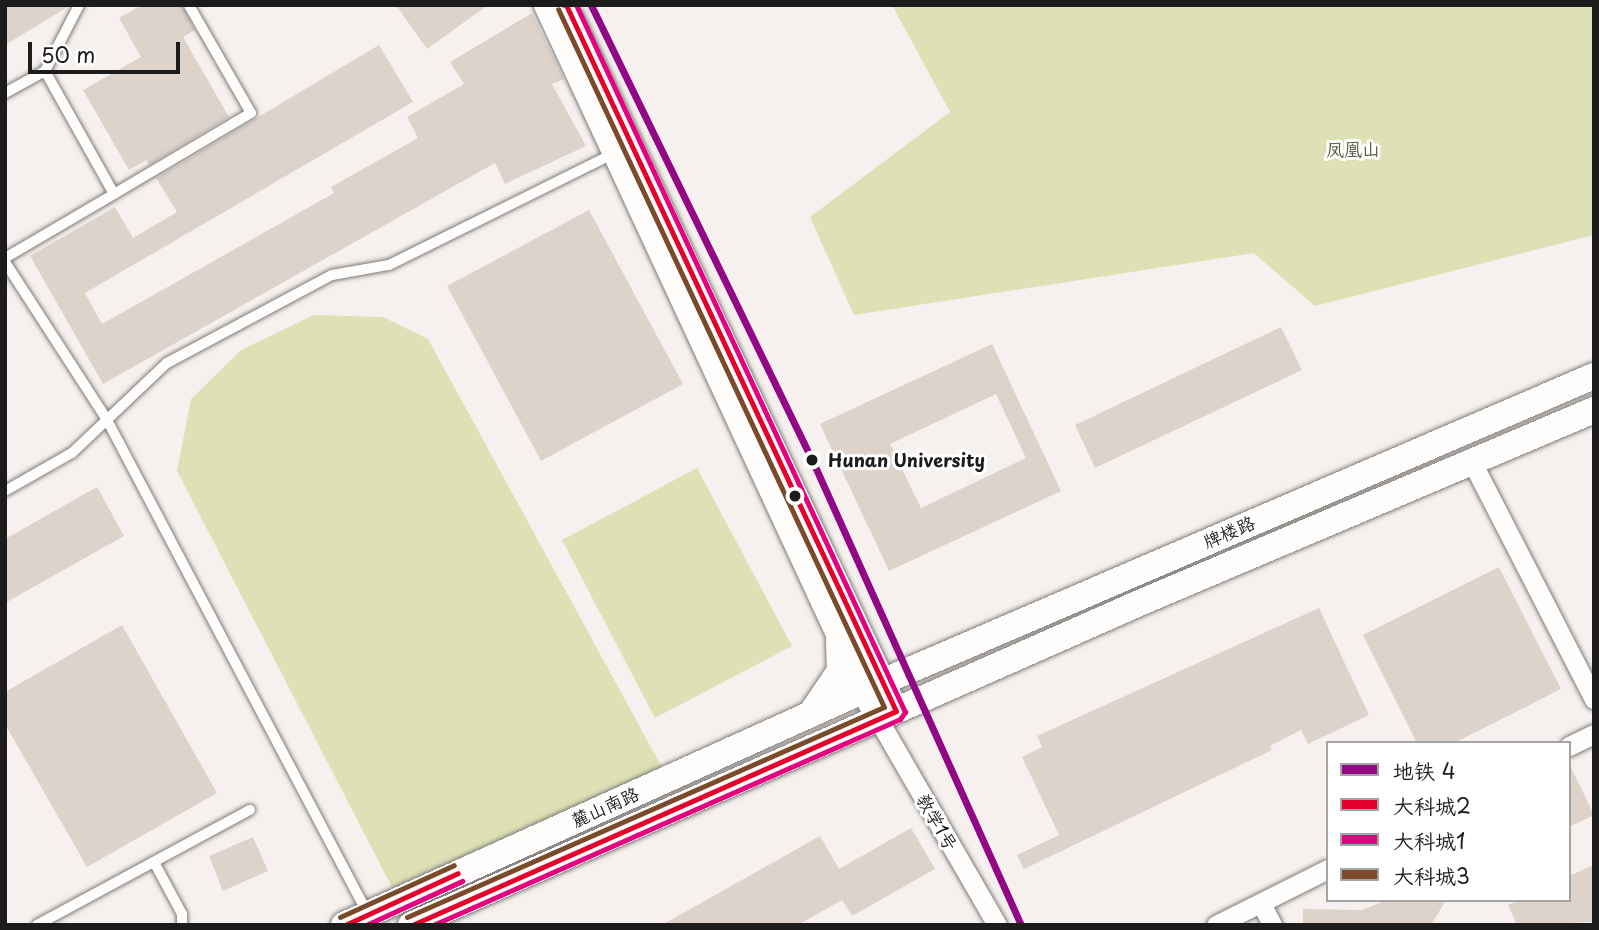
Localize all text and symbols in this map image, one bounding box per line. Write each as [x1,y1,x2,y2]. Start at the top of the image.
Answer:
scale bar [32,28,184,72]
text: 50 m [41,38,95,70]
park label: 凤凰山 [1326,138,1380,160]
place label: Hunan University [828,449,985,471]
marker: Hunan University [802,450,822,470]
unlabelled marker [788,489,802,503]
street label: 牌楼路 [1200,512,1258,552]
legend [1326,741,1571,902]
text: 地铁 4 [1393,754,1456,786]
street label: 麓山南路 [568,782,642,832]
text: 大科城2 [1393,789,1471,821]
street label: 教学1号 [912,790,962,854]
text: 大科城1 [1393,824,1465,856]
text: 大科城3 [1393,859,1470,891]

